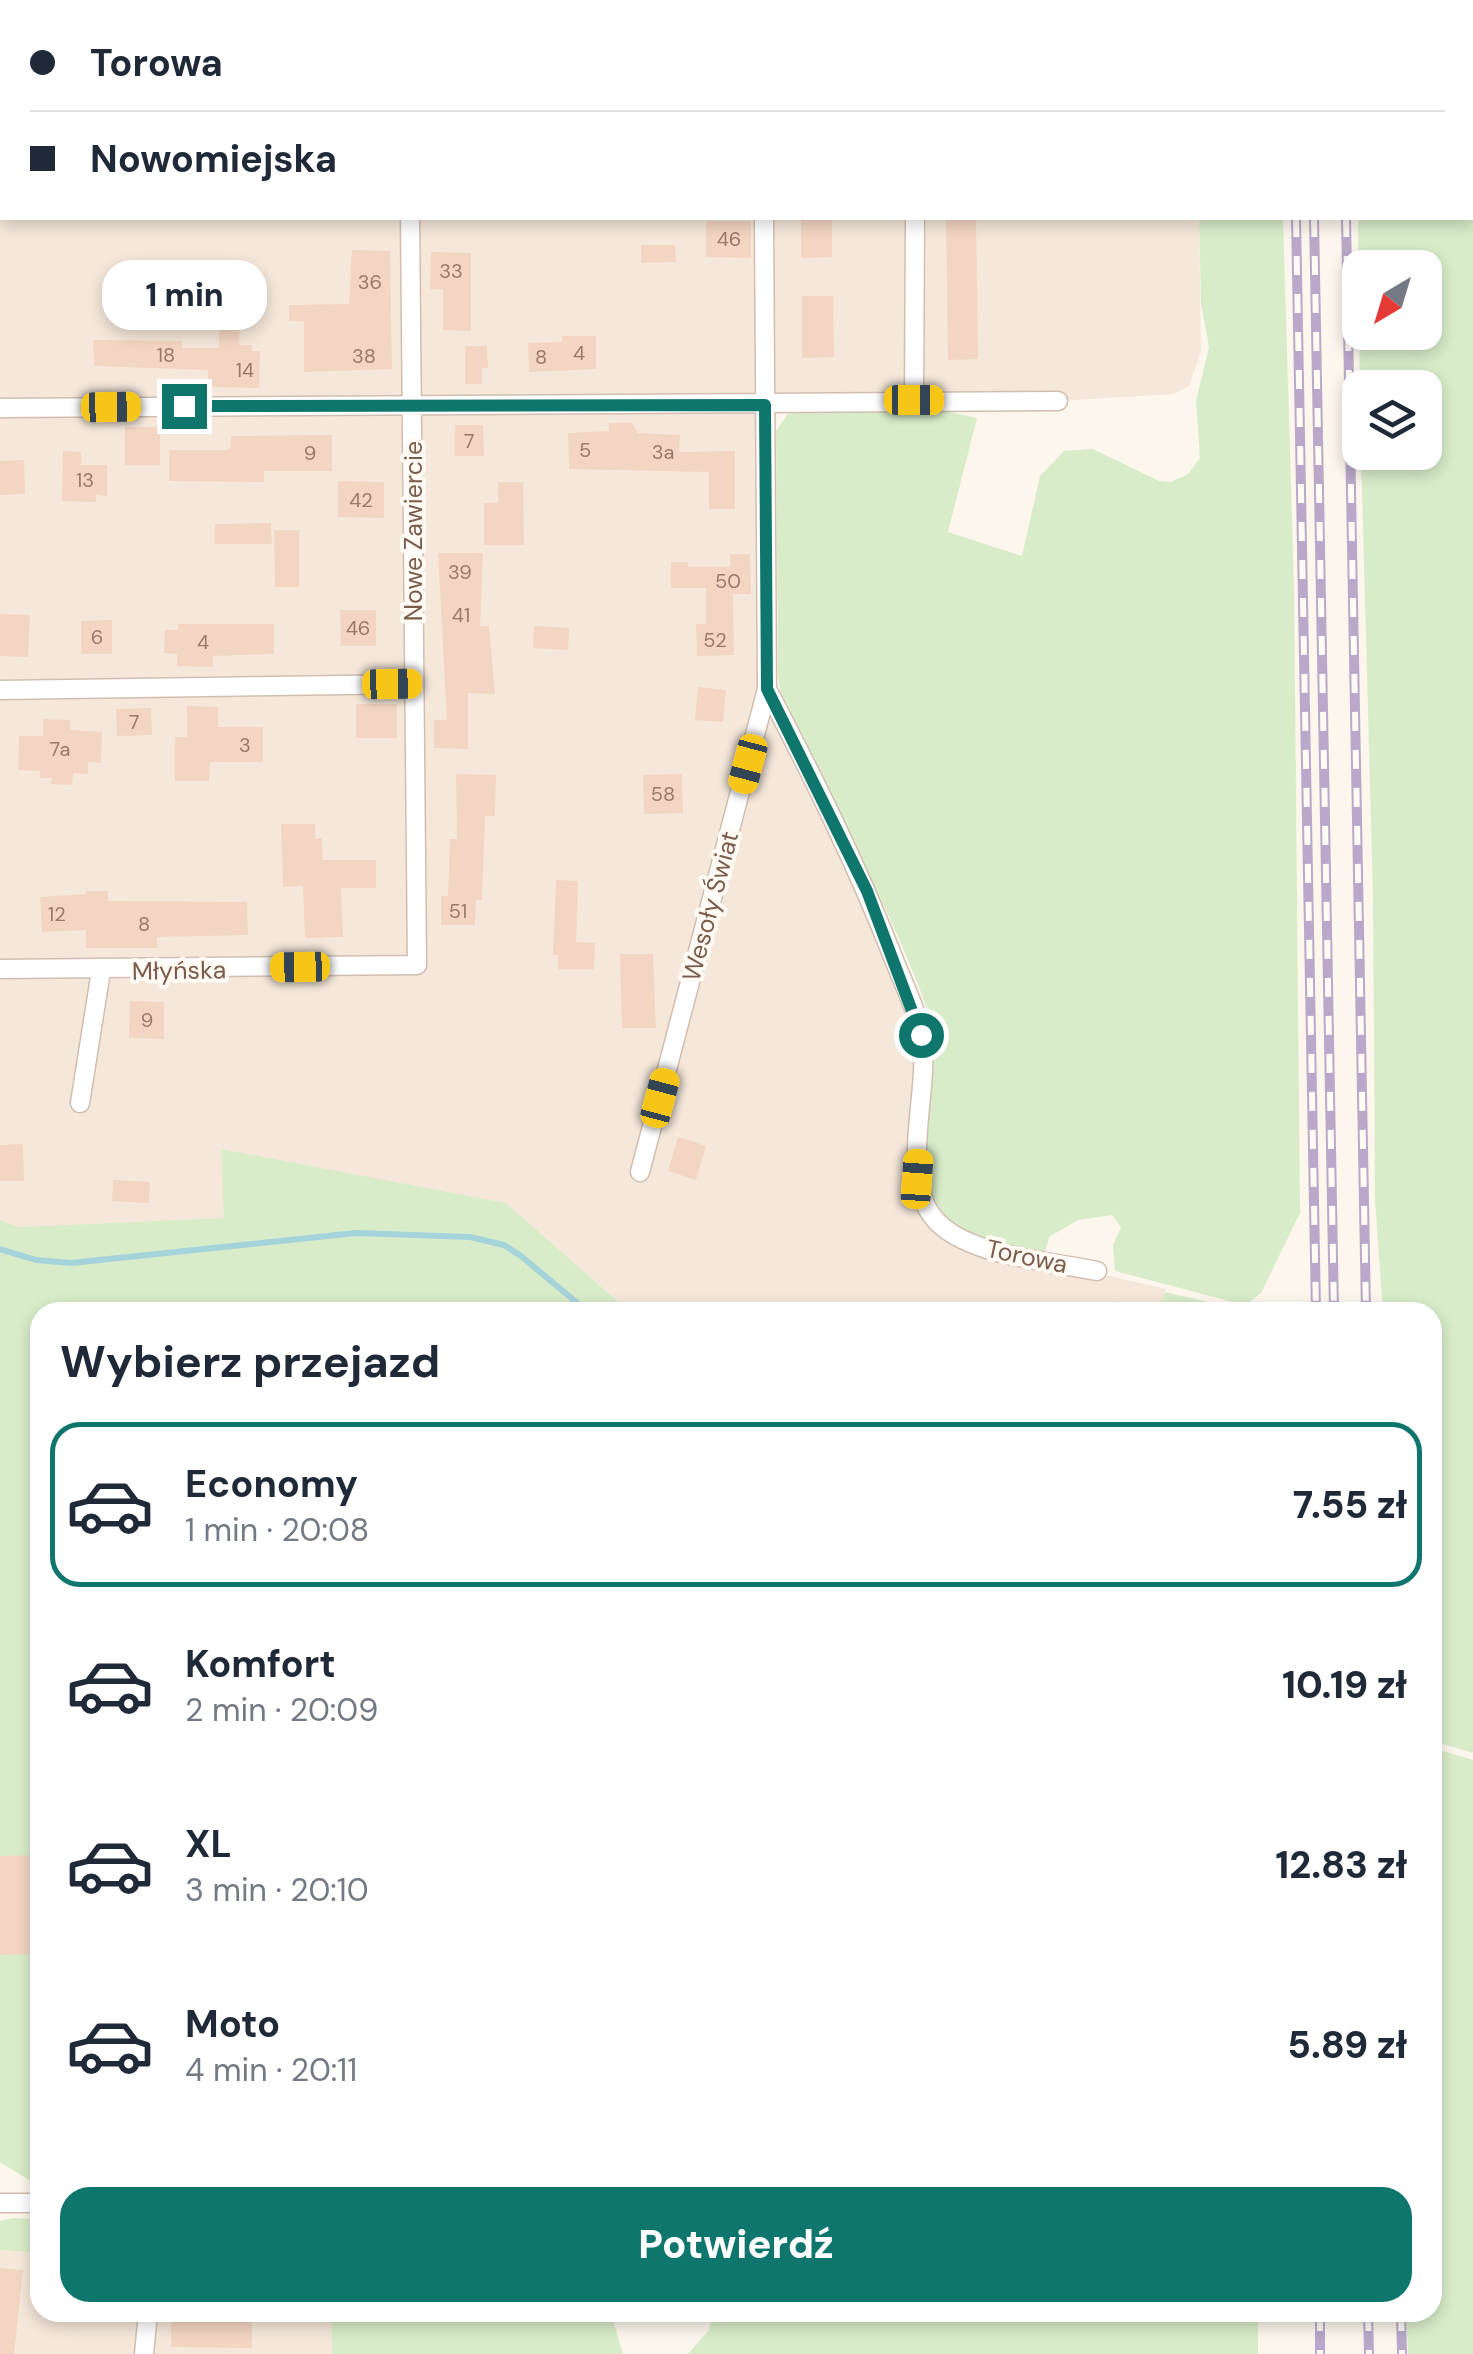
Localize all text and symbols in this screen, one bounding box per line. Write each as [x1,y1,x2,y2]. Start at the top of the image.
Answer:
text: Torowa [90,38,223,88]
text: Nowomiejska [90,134,337,184]
house number: 46 [717,226,741,252]
north arrow [1342,250,1442,350]
map controls [1342,250,1442,470]
house number: 33 [439,258,463,284]
callout: 1 min [101,261,266,331]
house number: 36 [358,269,382,295]
text: 1 min [145,274,224,316]
house number: 4 [573,340,585,366]
house number: 18 [157,342,175,368]
house number: 38 [352,343,376,369]
house number: 8 [535,344,547,370]
house number: 14 [236,357,254,383]
button: layers [1342,370,1442,470]
route end [162,384,207,429]
car [884,385,944,415]
car [81,391,141,423]
house number: 7 [464,428,474,454]
house number: 5 [579,437,591,463]
house number: 3a [652,439,674,465]
house number: 9 [304,440,316,466]
street label: Nowe Zawiercie [397,441,430,621]
house number: 13 [76,467,94,493]
house number: 42 [349,487,373,513]
house number: 39 [448,559,472,585]
house number: 50 [715,568,741,594]
house number: 41 [452,602,470,628]
house number: 46 [346,615,370,641]
house number: 6 [91,624,103,650]
house number: 52 [703,627,727,653]
house number: 4 [197,629,209,655]
car [362,668,422,700]
house number: 7 [129,709,139,735]
car [726,731,770,797]
house number: 3 [239,732,251,758]
house number: 7a [50,736,70,762]
house number: 58 [651,781,675,807]
street label: Wesoły Świat [675,828,746,985]
house number: 51 [449,898,467,924]
house number: 12 [48,901,66,927]
house number: 8 [138,911,150,937]
car [270,951,330,983]
street label: Młyńska [132,953,226,988]
house number: 9 [141,1007,153,1033]
route start [899,1013,944,1058]
car [638,1065,682,1131]
car [900,1148,934,1210]
street label: Torowa [983,1232,1070,1281]
text: Wybierz przejazd [60,1332,440,1391]
text: Economy [185,1459,358,1509]
icon: car [65,1460,155,1550]
text: 7.55 zł [1293,1480,1407,1530]
text: 1 min · 20:08 [185,1509,369,1551]
text: Komfort [185,1639,336,1689]
icon: car [65,1640,155,1730]
text: 10.19 zł [1282,1660,1407,1710]
text: 2 min · 20:09 [185,1689,378,1731]
text: XL [185,1819,232,1869]
icon: car [65,1820,155,1910]
text: 12.83 zł [1275,1840,1407,1890]
text: 3 min · 20:10 [185,1869,369,1911]
text: Moto [185,1999,280,2049]
icon: car [65,2000,155,2090]
text: 5.89 zł [1287,2020,1407,2070]
text: 4 min · 20:11 [185,2049,357,2091]
button: Potwierdź [60,2187,1412,2302]

